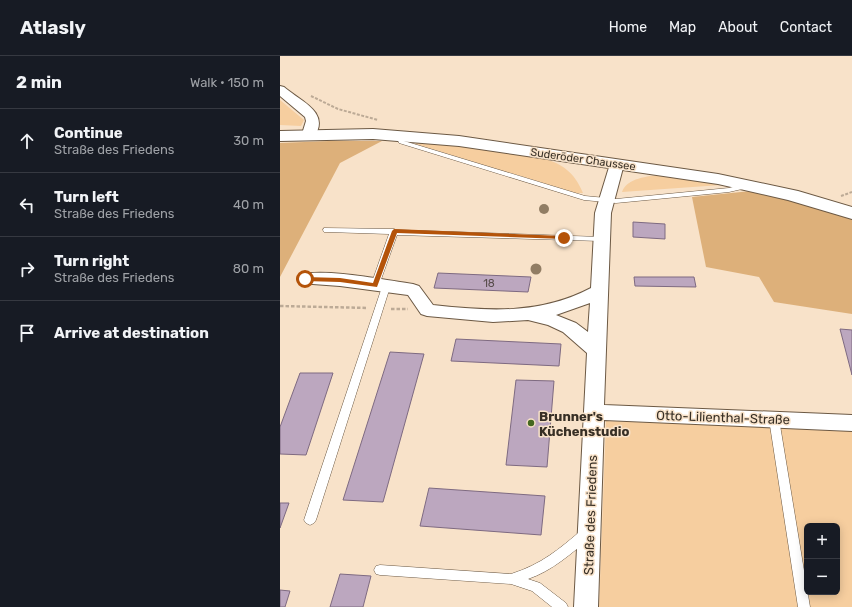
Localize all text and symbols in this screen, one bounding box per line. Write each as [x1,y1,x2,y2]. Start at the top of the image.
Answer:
text: Atlasly [20,16,86,39]
text: Home [609,19,647,36]
text: Map [669,19,696,36]
text: About [718,19,758,36]
text: Contact [780,19,832,36]
text: 2 min [16,72,62,92]
text: Walk · 150 m [190,75,264,90]
text: Continue [54,124,123,142]
icon: ahead [16,130,38,152]
text: 30 m [233,133,264,148]
text: Straße des Friedens [54,142,174,157]
street label: Suderöder Chaussee [529,146,636,173]
text: Turn left [54,188,119,206]
icon: left [16,194,38,216]
text: 40 m [233,197,264,212]
text: Straße des Friedens [54,206,174,221]
route end [555,229,573,247]
text: Turn right [54,252,129,270]
icon: right [16,258,38,280]
text: 80 m [233,261,264,276]
text: Straße des Friedens [54,270,174,285]
route start [296,270,314,288]
house number: 18 [483,277,495,290]
icon: arrive [16,322,38,344]
text: Arrive at destination [54,324,209,342]
street label: Otto-Lilienthal-Straße [656,408,790,427]
place label: Brunner's Küchenstudio [539,409,629,439]
marker: Brunner's Küchenstudio [526,418,536,428]
street label: Straße des Friedens [581,454,600,575]
map controls [804,523,840,595]
button: + [804,523,840,559]
button: − [804,559,840,595]

